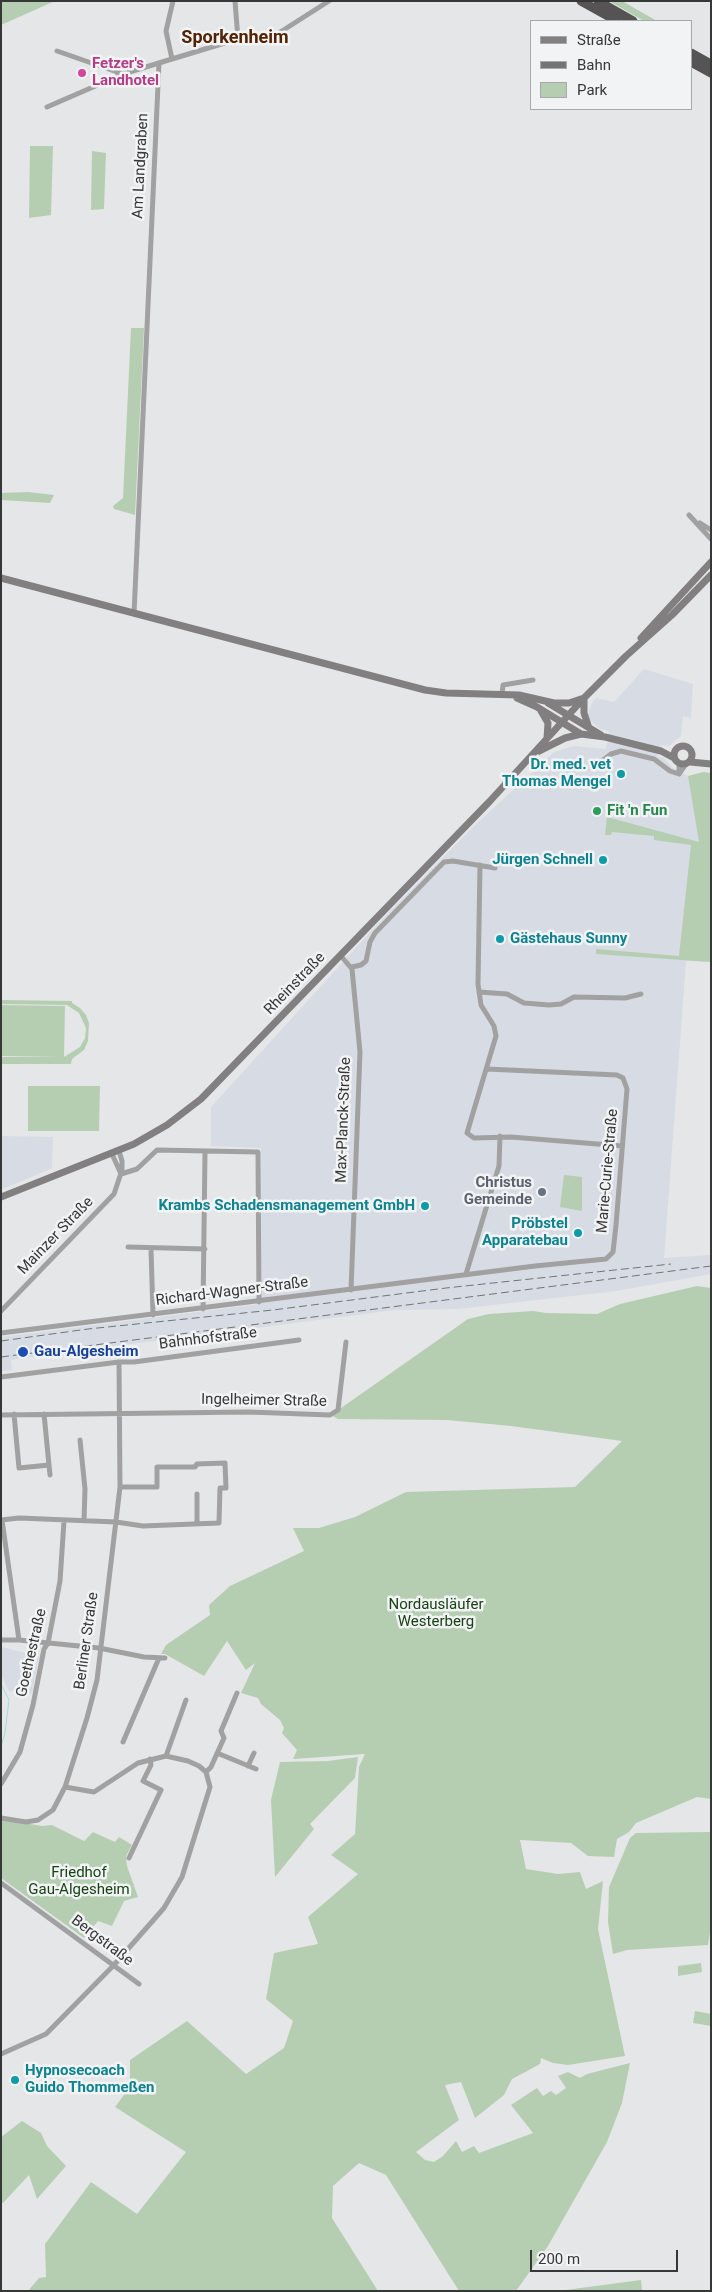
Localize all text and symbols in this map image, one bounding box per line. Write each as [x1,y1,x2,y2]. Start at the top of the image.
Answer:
legend [530,20,692,110]
district label: Sporkenheim [181,27,289,49]
text: Straße [577,31,621,49]
place label: Fetzer's Landhotel [92,55,159,90]
text: Bahn [577,56,611,74]
marker: Fetzer's Landhotel [76,67,88,79]
text: Park [577,81,607,99]
street label: Am Landgraben [129,113,153,219]
place label: Dr. med. vet Thomas Mengel [502,756,611,791]
marker: Dr. med. vet Thomas Mengel [615,768,627,780]
place label: Fit 'n Fun [607,802,667,820]
marker: Fit 'n Fun [591,805,603,817]
place label: Jürgen Schnell [492,851,593,869]
marker: Jürgen Schnell [597,854,609,866]
place label: Gästehaus Sunny [510,930,627,948]
marker: Gästehaus Sunny [494,933,506,945]
street label: Rheinstraße [261,949,329,1019]
street label: Max-Planck-Straße [333,1057,355,1183]
street label: Marie-Curie-Straße [594,1108,622,1234]
place label: Christus Gemeinde [464,1174,532,1209]
marker: Christus Gemeinde [536,1186,548,1198]
street label: Mainzer Straße [14,1193,98,1279]
place label: Krambs Schadensmanagement GmbH [159,1197,415,1215]
marker: Krambs Schadensmanagement GmbH [419,1200,431,1212]
place label: Pröbstel Apparatebau [482,1215,568,1250]
marker: Pröbstel Apparatebau [572,1227,584,1239]
street label: Richard-Wagner-Straße [155,1274,309,1310]
street label: Bahnhofstraße [158,1324,258,1354]
place label: Gau-Algesheim [34,1343,138,1361]
marker: Gau-Algesheim [16,1345,30,1359]
street label: Ingelheimer Straße [201,1391,327,1411]
street label: Berliner Straße [71,1591,103,1691]
park label: Nordausläufer Westerberg [389,1596,483,1631]
street label: Goethestraße [13,1607,51,1699]
park label: Friedhof Gau-Algesheim [28,1864,130,1899]
street label: Bergstraße [67,1912,137,1970]
place label: Hypnosecoach Guido Thommeßen [25,2062,154,2097]
marker: Hypnosecoach Guido Thommeßen [9,2074,21,2086]
scale bar [532,2240,680,2272]
text: 200 m [538,2250,580,2268]

